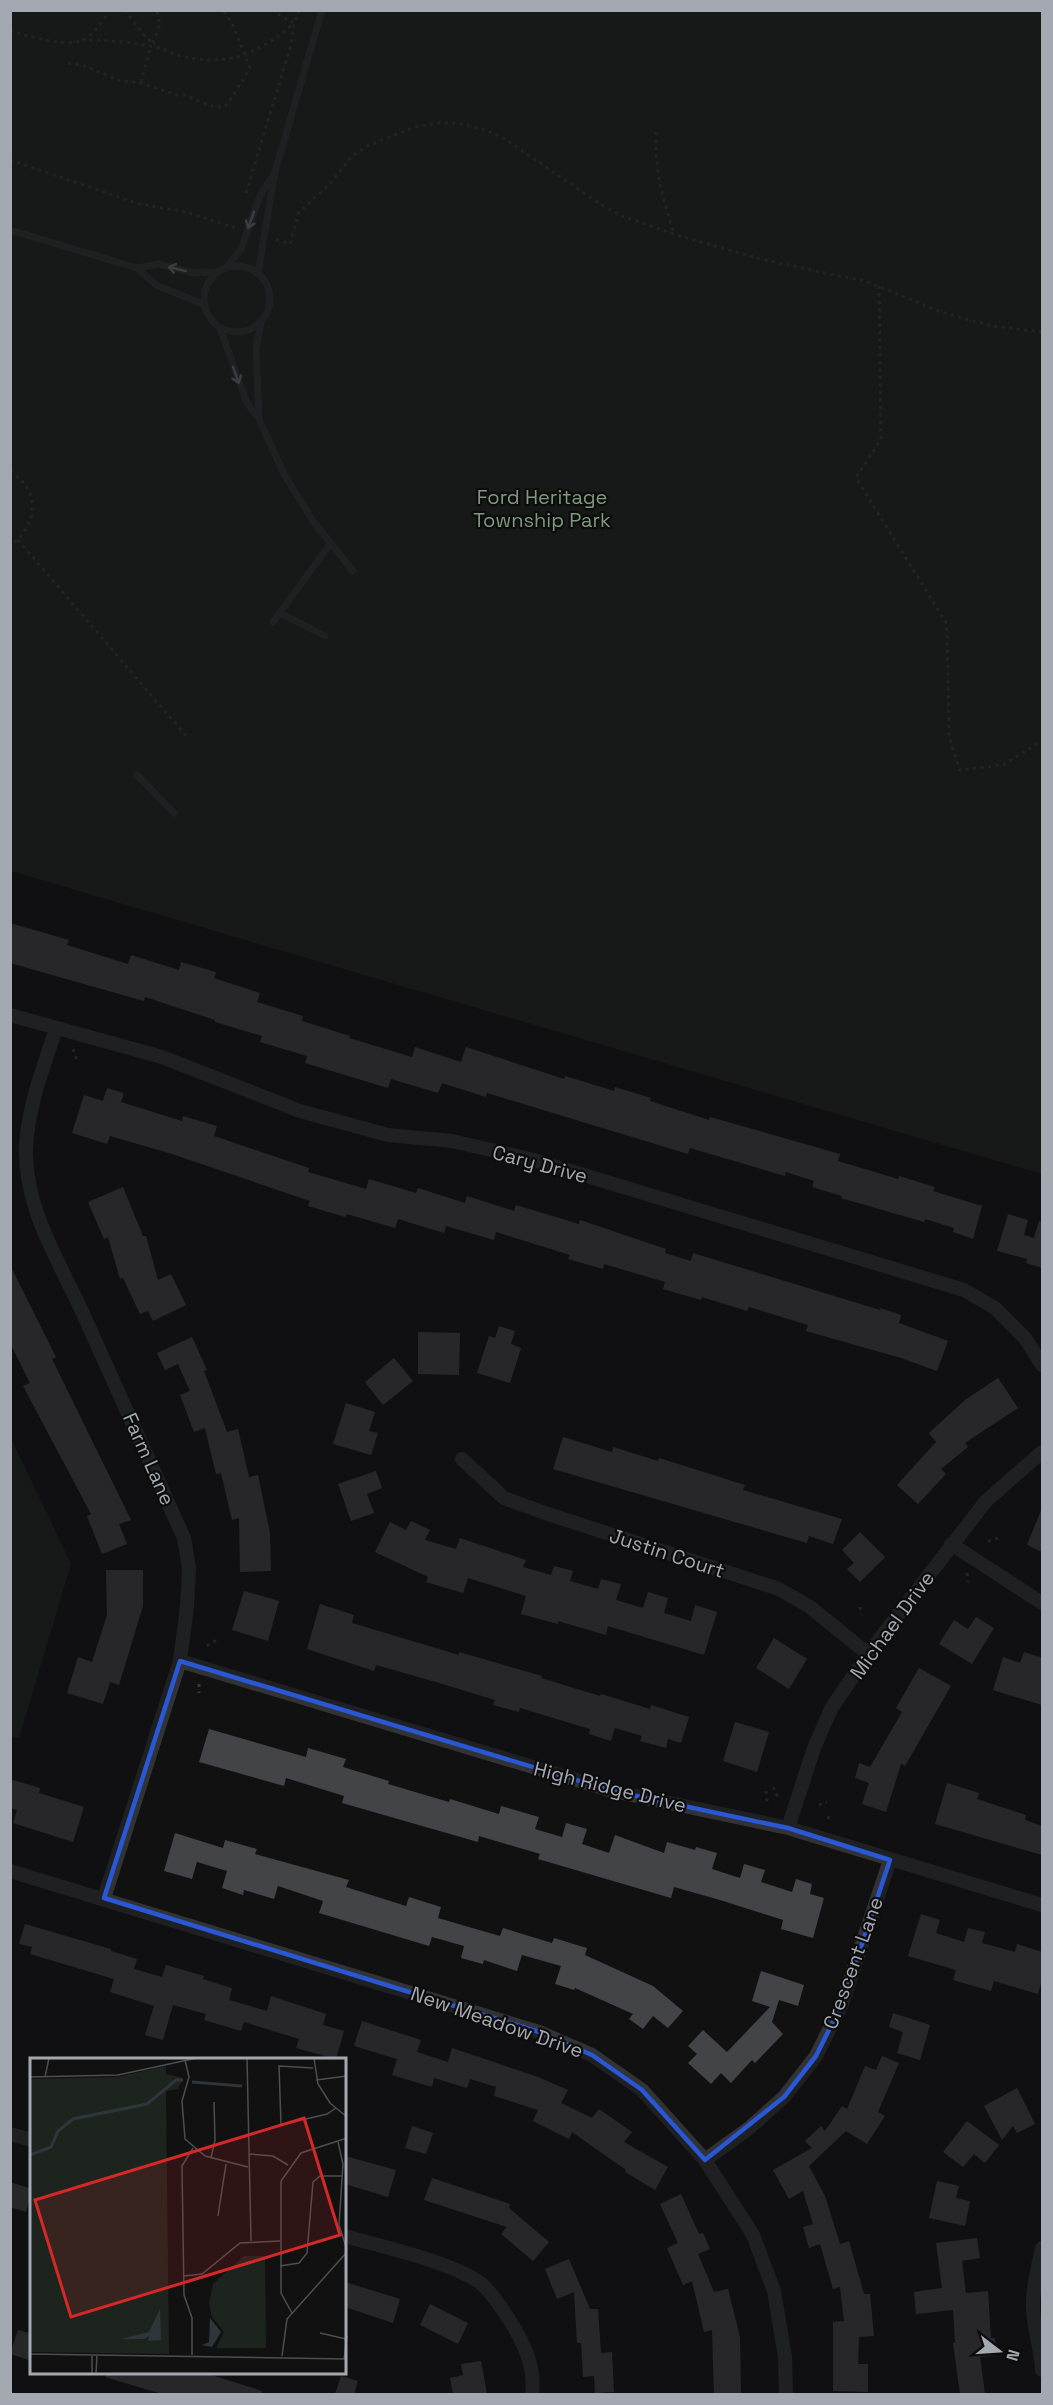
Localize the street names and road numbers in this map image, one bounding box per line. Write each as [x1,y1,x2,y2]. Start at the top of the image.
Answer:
street label: Cary Drive [490,1139,590,1189]
street label: Farm Lane [117,1409,181,1509]
street label: Justin Court [606,1522,728,1584]
street label: Michael Drive [844,1566,940,1684]
street label: High Ridge Drive [531,1755,689,1819]
street label: Crescent Lane [817,1893,889,2033]
street label: New Meadow Drive [407,1980,587,2064]

